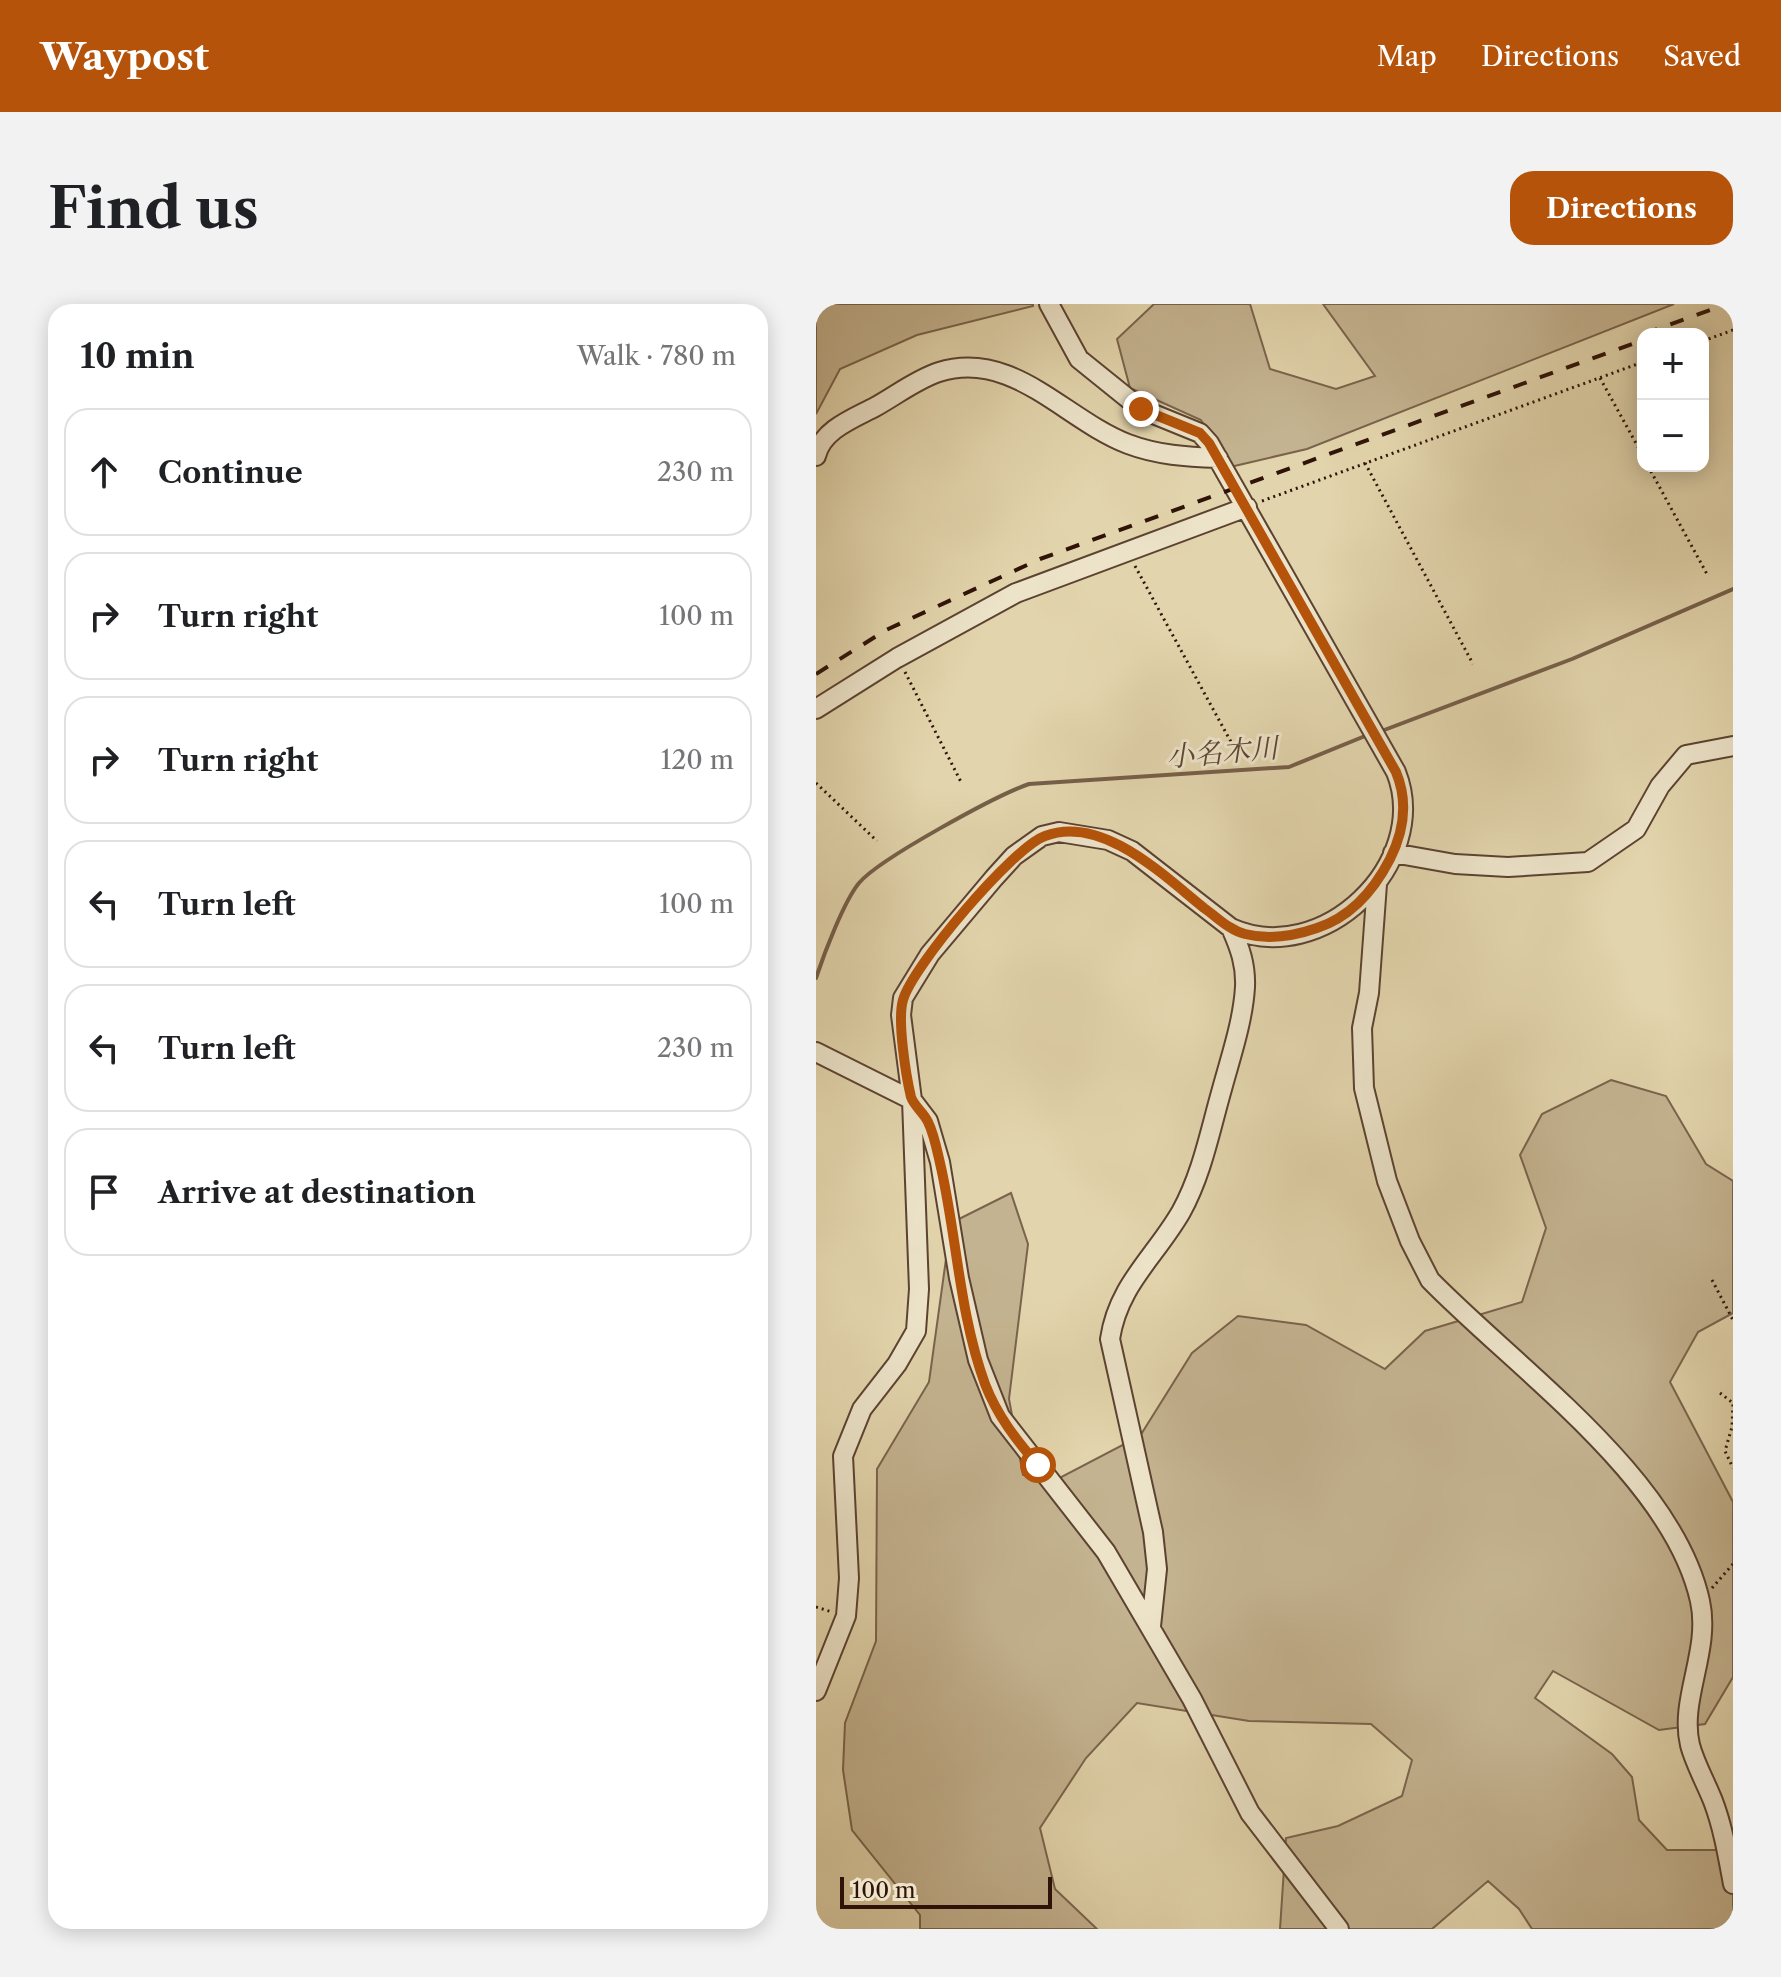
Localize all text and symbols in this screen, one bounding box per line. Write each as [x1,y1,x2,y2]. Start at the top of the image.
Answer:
text: Waypost [40,33,209,80]
text: Map [1377,39,1437,73]
text: Directions [1481,39,1619,73]
text: Saved [1663,39,1741,73]
button: Directions [1510,171,1733,245]
text: Find us [48,174,259,243]
map controls [1637,328,1709,472]
button: + [1637,328,1709,400]
text: 10 min [80,335,195,377]
text: Walk · 780 m [577,340,736,372]
route end [1123,391,1159,427]
button: − [1637,400,1709,472]
icon: ahead [82,450,126,494]
text: Continue [158,454,303,491]
text: 230 m [657,456,734,488]
icon: right [82,594,126,638]
text: Turn right [158,598,318,635]
text: 100 m [659,600,734,632]
water label: 小名木川 [1165,730,1282,774]
icon: right [82,738,126,782]
text: Turn right [158,742,318,779]
text: 120 m [660,744,734,776]
icon: left [82,882,126,926]
text: Turn left [158,886,295,923]
text: 100 m [659,888,734,920]
icon: left [82,1026,126,1070]
text: Turn left [158,1030,295,1067]
text: 230 m [657,1032,734,1064]
icon: arrive [82,1170,126,1214]
text: Arrive at destination [158,1174,476,1211]
route start [1020,1447,1056,1483]
scale bar [840,1873,1052,1909]
text: 100 m [852,1877,915,1904]

